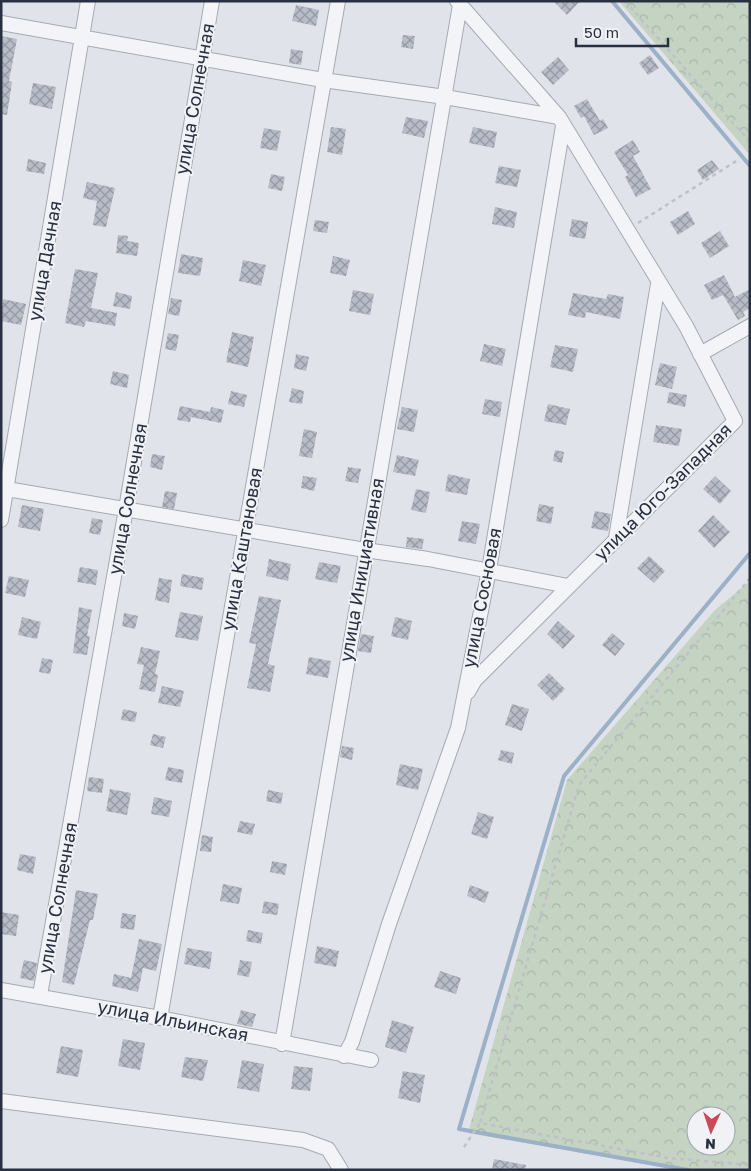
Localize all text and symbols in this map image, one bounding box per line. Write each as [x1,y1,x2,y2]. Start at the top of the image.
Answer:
scale bar [576,15,668,47]
street label: улица Солнечная [170,21,218,176]
text: 50 m [584,23,619,41]
street label: улица Дачная [23,199,65,323]
street label: улица Юго-Западная [589,418,735,564]
street label: улица Солнечная [103,421,151,576]
street label: улица Каштановая [216,465,266,632]
street label: улица Инициативная [334,476,388,664]
street label: улица Сосновая [457,526,505,670]
street label: улица Солнечная [33,820,81,975]
street label: улица Ильинская [96,995,251,1045]
north arrow [686,1106,736,1156]
text: N [705,1136,716,1153]

